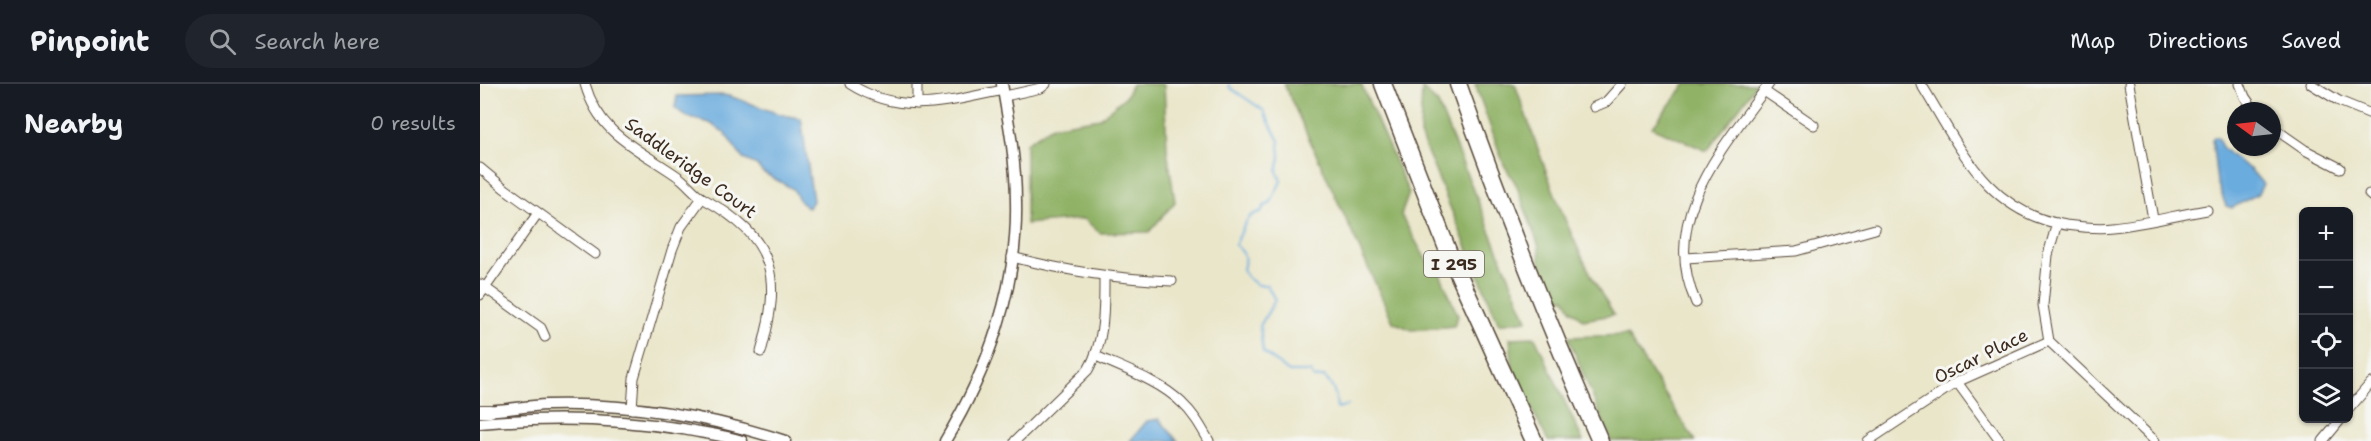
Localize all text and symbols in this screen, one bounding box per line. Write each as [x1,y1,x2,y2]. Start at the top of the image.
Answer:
search box [185,14,605,68]
text: Pinpoint [30,22,149,60]
icon: search [206,25,239,58]
text: Search here [254,27,380,56]
text: Map [2070,27,2115,55]
text: Directions [2148,27,2248,55]
text: Saved [2281,27,2341,55]
north arrow [2227,102,2281,156]
text: Nearby [24,106,123,141]
text: 0 results [370,110,456,136]
street label: Saddleridge Court [620,112,762,224]
map controls [2299,207,2353,423]
button: + [2299,207,2353,261]
road number: I 295 [1424,251,1484,277]
button: − [2299,261,2353,315]
button: locate [2299,315,2353,369]
street label: Oscar Place [1930,323,2032,389]
button: layers [2299,369,2353,423]

